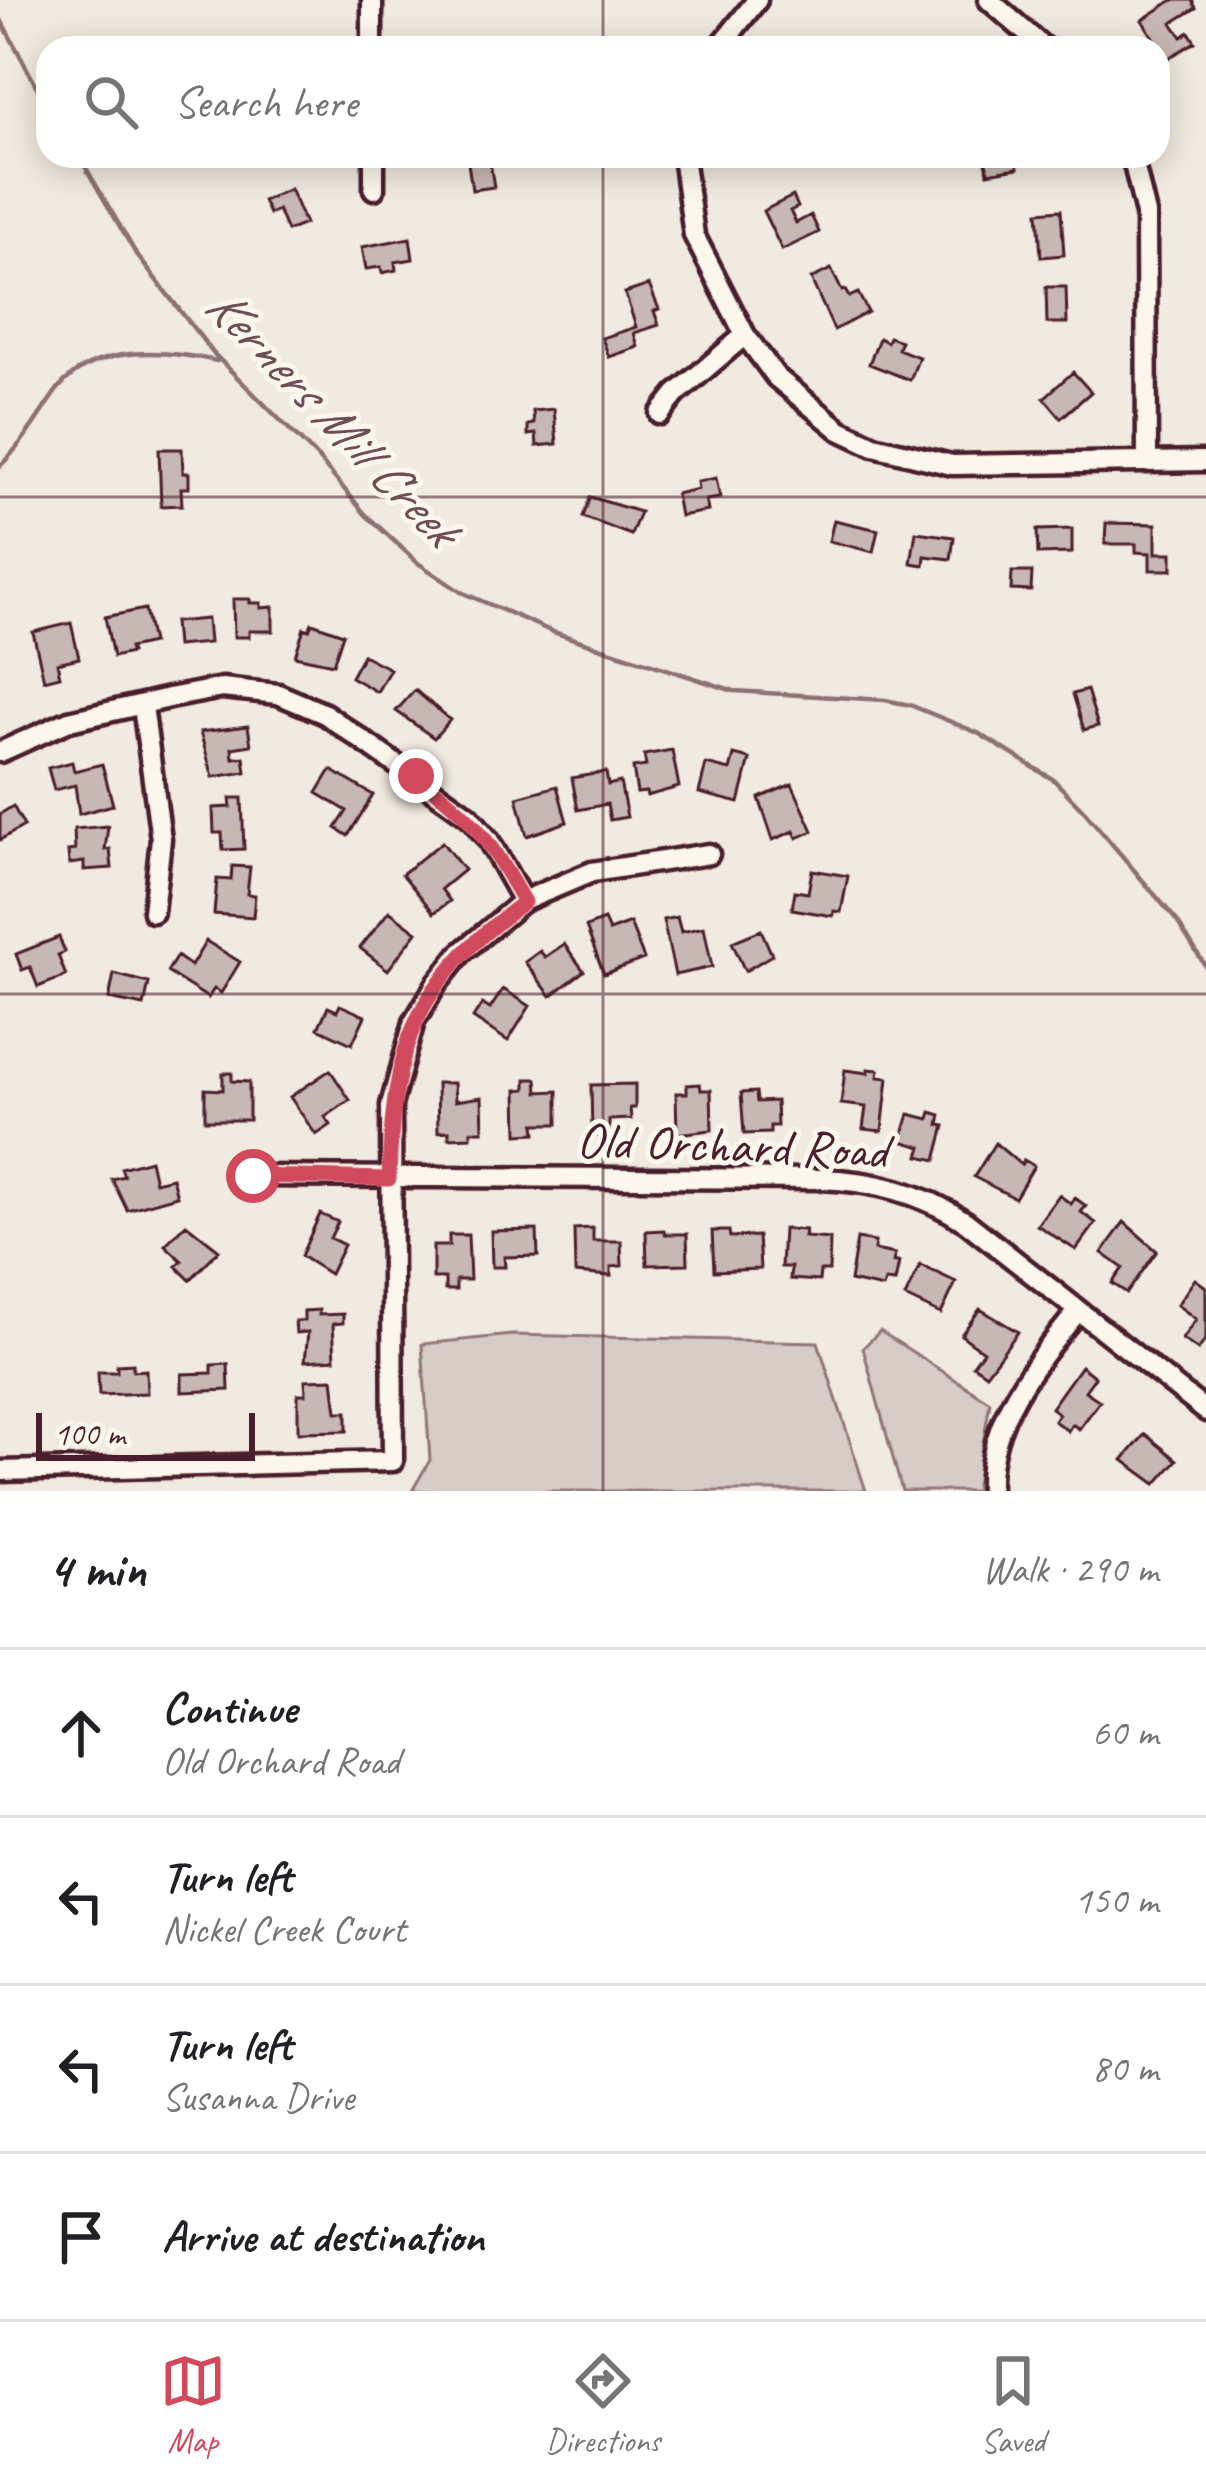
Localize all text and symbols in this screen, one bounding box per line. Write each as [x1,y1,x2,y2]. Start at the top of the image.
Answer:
search box [36,36,1170,168]
icon: search [78,69,144,135]
text: Search here [174,74,357,131]
water label: Kerners Mill Creek [191,272,479,566]
route end [389,749,443,803]
street label: Old Orchard Road [575,1108,896,1183]
route start [226,1149,280,1203]
scale bar [36,1407,255,1460]
text: 100 m [54,1413,125,1455]
text: 4 min [48,1537,146,1601]
text: Walk · 290 m [982,1545,1158,1594]
text: Continue [162,1680,296,1737]
icon: ahead [48,1700,114,1766]
text: 60 m [1092,1708,1158,1757]
text: Old Orchard Road [162,1737,400,1786]
text: Turn left [162,1848,292,1905]
icon: left [48,1868,114,1934]
text: 150 m [1074,1876,1158,1925]
text: Nickel Creek Court [162,1905,406,1954]
text: Turn left [162,2016,292,2073]
icon: left [48,2036,114,2102]
text: 80 m [1092,2044,1158,2093]
text: Susanna Drive [162,2073,354,2122]
icon: arrive [48,2204,114,2270]
text: Arrive at destination [162,2208,484,2265]
tab: Map [160,2348,226,2462]
tab: Directions [546,2348,660,2462]
tab: Saved [980,2348,1046,2462]

